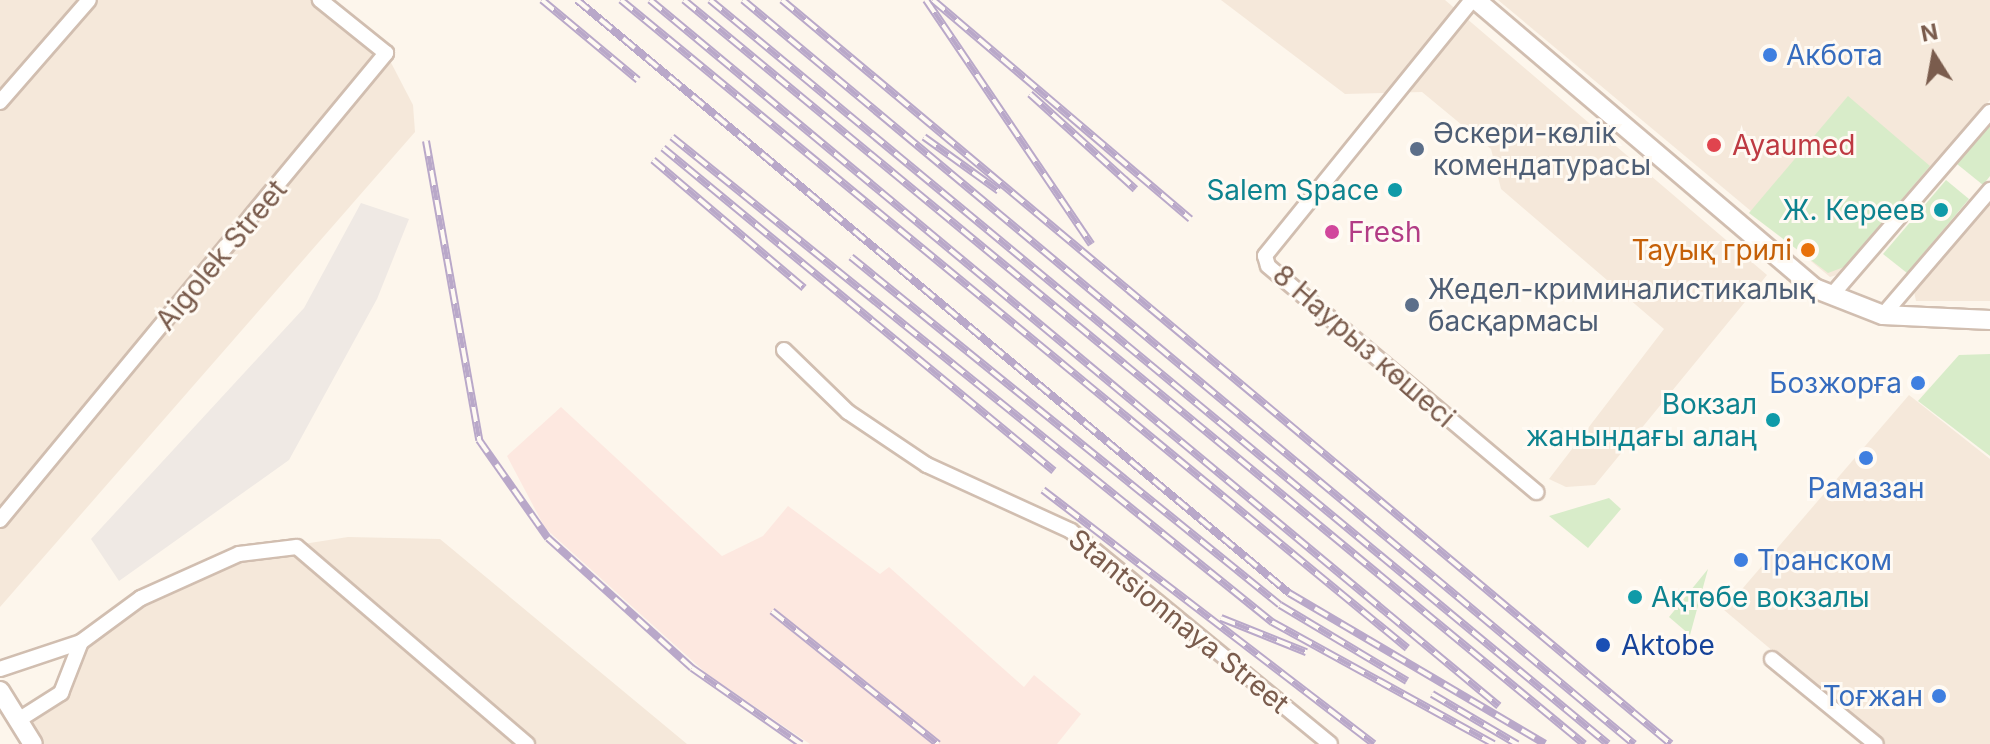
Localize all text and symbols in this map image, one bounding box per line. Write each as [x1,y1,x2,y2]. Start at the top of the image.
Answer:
north arrow [1894,16,1974,96]
text: N [1919,18,1940,47]
place label: Акбота [1786,38,1883,72]
marker: Акбота [1761,46,1779,64]
place label: Әскери-көлік комендатурасы [1433,116,1651,182]
place label: Ayaumed [1732,128,1855,162]
marker: Ayaumed [1703,134,1725,156]
marker: Әскери-көлік комендатурасы [1408,140,1426,158]
street label: Aigolek Street [148,173,294,337]
place label: Salem Space [1206,173,1379,207]
marker: Salem Space [1386,181,1404,199]
place label: Ж. Кереев [1783,193,1925,227]
marker: Ж. Кереев [1932,201,1950,219]
place label: Fresh [1348,215,1421,249]
marker: Fresh [1323,223,1341,241]
place label: Тауық грилі [1631,233,1792,267]
marker: Тауық грилі [1799,241,1817,259]
street label: 8 Наурыз көшесі [1266,258,1462,434]
place label: Жедел-криминалистикалық басқармасы [1428,272,1815,338]
marker: Жедел-криминалистикалық басқармасы [1403,296,1421,314]
place label: Бозжорға [1769,366,1902,400]
marker: Бозжорға [1909,374,1927,392]
place label: Вокзал жанындағы алаң [1526,387,1757,453]
marker: Вокзал жанындағы алаң [1764,411,1782,429]
marker: Рамазан [1857,449,1875,467]
place label: Рамазан [1807,471,1925,505]
street label: Stantsionnaya Street [1062,522,1296,720]
place label: Транском [1757,543,1892,577]
marker: Транском [1732,551,1750,569]
place label: Ақтөбе вокзалы [1651,580,1870,614]
marker: Ақтөбе вокзалы [1626,588,1644,606]
place label: Aktobe [1621,628,1715,662]
marker: Aktobe [1592,634,1614,656]
place label: Тоғжан [1823,679,1923,713]
marker: Тоғжан [1930,687,1948,705]

